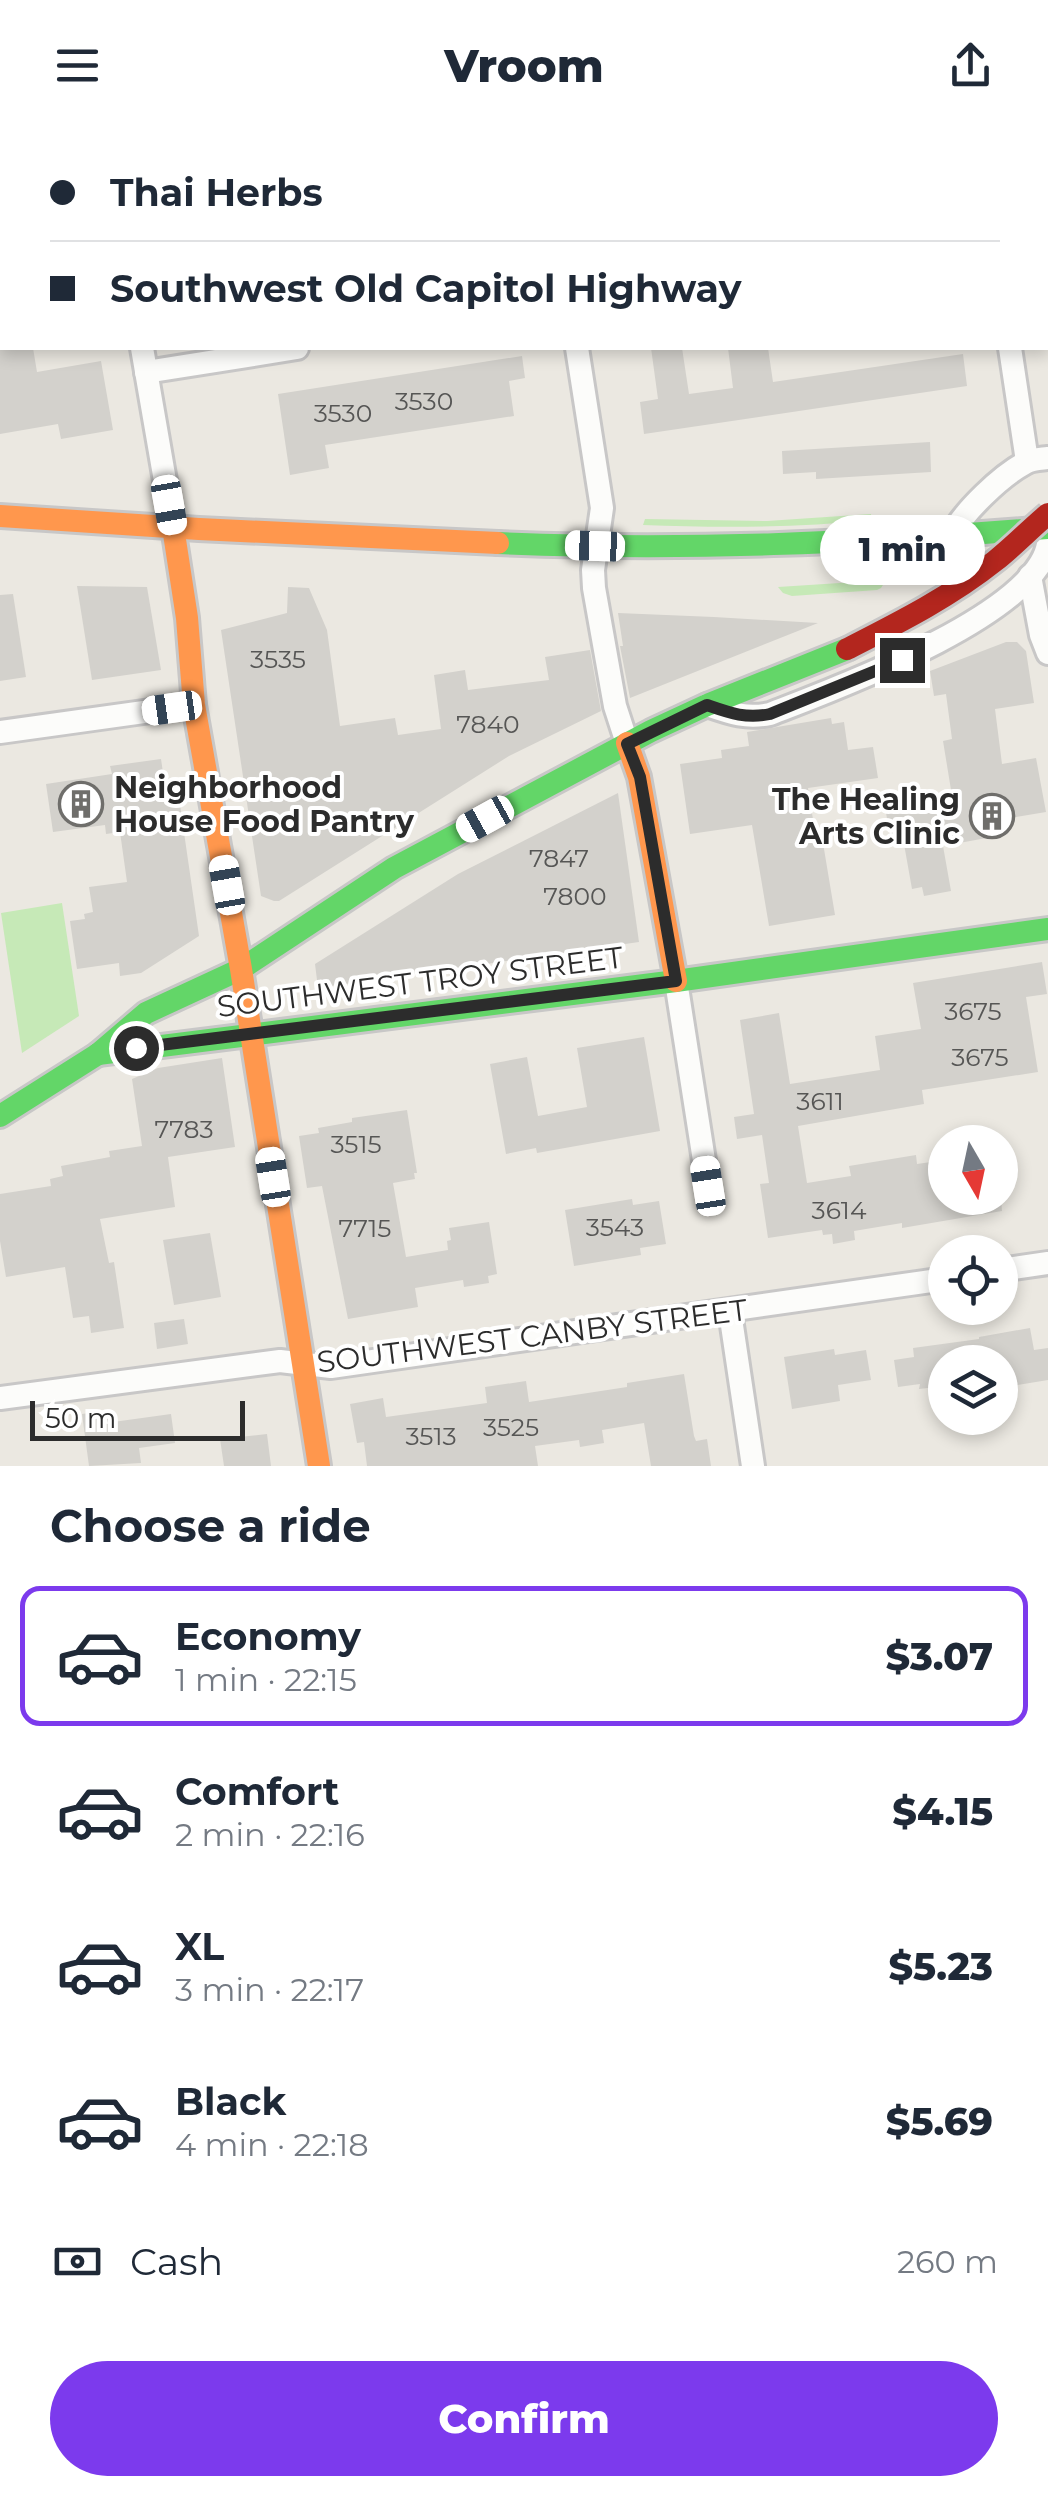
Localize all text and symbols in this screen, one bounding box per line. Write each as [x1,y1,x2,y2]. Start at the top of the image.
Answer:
icon: menu [50,38,105,93]
text: Vroom [444,38,604,93]
icon: share [943,38,998,93]
text: Thai Herbs [110,169,323,216]
text: Southwest Old Capitol Highway [110,265,741,312]
house number: 3530 [395,386,453,416]
house number: 3530 [314,398,372,428]
car [149,473,189,537]
callout: 1 min [820,515,984,585]
car [564,530,626,562]
text: 1 min [858,530,947,569]
route end [880,638,925,683]
house number: 3535 [250,644,306,674]
car [140,689,204,727]
house number: 7840 [456,709,520,739]
place label: Neighborhood House Food Pantry [114,769,415,840]
building icon: Neighborhood House Food Pantry [58,781,104,827]
place label: The Healing Arts Clinic [772,781,960,852]
car [451,791,519,847]
building icon: The Healing Arts Clinic [969,793,1015,839]
house number: 7847 [529,843,589,873]
car [207,853,247,917]
house number: 7800 [543,881,607,911]
street label: SOUTHWEST TROY STREET [215,939,626,1025]
house number: 3675 [944,996,1002,1026]
route start [114,1026,159,1071]
house number: 3675 [951,1042,1009,1072]
house number: 3611 [796,1086,844,1116]
house number: 7783 [154,1114,214,1144]
north arrow [928,1125,1018,1215]
map controls [928,1125,1018,1435]
house number: 3515 [330,1129,382,1159]
car [253,1145,293,1209]
car [688,1154,728,1218]
house number: 3614 [812,1195,867,1225]
house number: 3543 [586,1212,644,1242]
house number: 7715 [339,1213,391,1243]
button: locate [928,1235,1018,1325]
street label: SOUTHWEST CANBY STREET [315,1291,750,1381]
button: layers [928,1345,1018,1435]
scale bar [30,1396,245,1440]
text: 50 m [45,1401,116,1435]
house number: 3525 [483,1412,539,1442]
house number: 3513 [405,1421,457,1451]
text: Choose a ride [50,1498,371,1553]
icon: car [55,1611,145,1701]
text: Economy [175,1613,361,1660]
text: $3.07 [885,1633,993,1680]
text: 1 min · 22:15 [175,1660,357,1699]
icon: car [55,1766,145,1856]
text: Comfort [175,1768,339,1815]
text: $4.15 [892,1788,993,1835]
text: 2 min · 22:16 [175,1815,365,1854]
icon: car [55,1921,145,2011]
text: XL [175,1923,224,1970]
text: $5.23 [889,1943,993,1990]
text: 3 min · 22:17 [175,1970,364,2009]
icon: car [55,2076,145,2166]
text: Black [175,2078,286,2125]
text: $5.69 [886,2098,993,2145]
text: 4 min · 22:18 [175,2125,369,2164]
icon: cash [50,2234,105,2289]
text: Cash [130,2238,223,2285]
text: 260 m [897,2242,998,2281]
button: Confirm [50,2361,998,2476]

